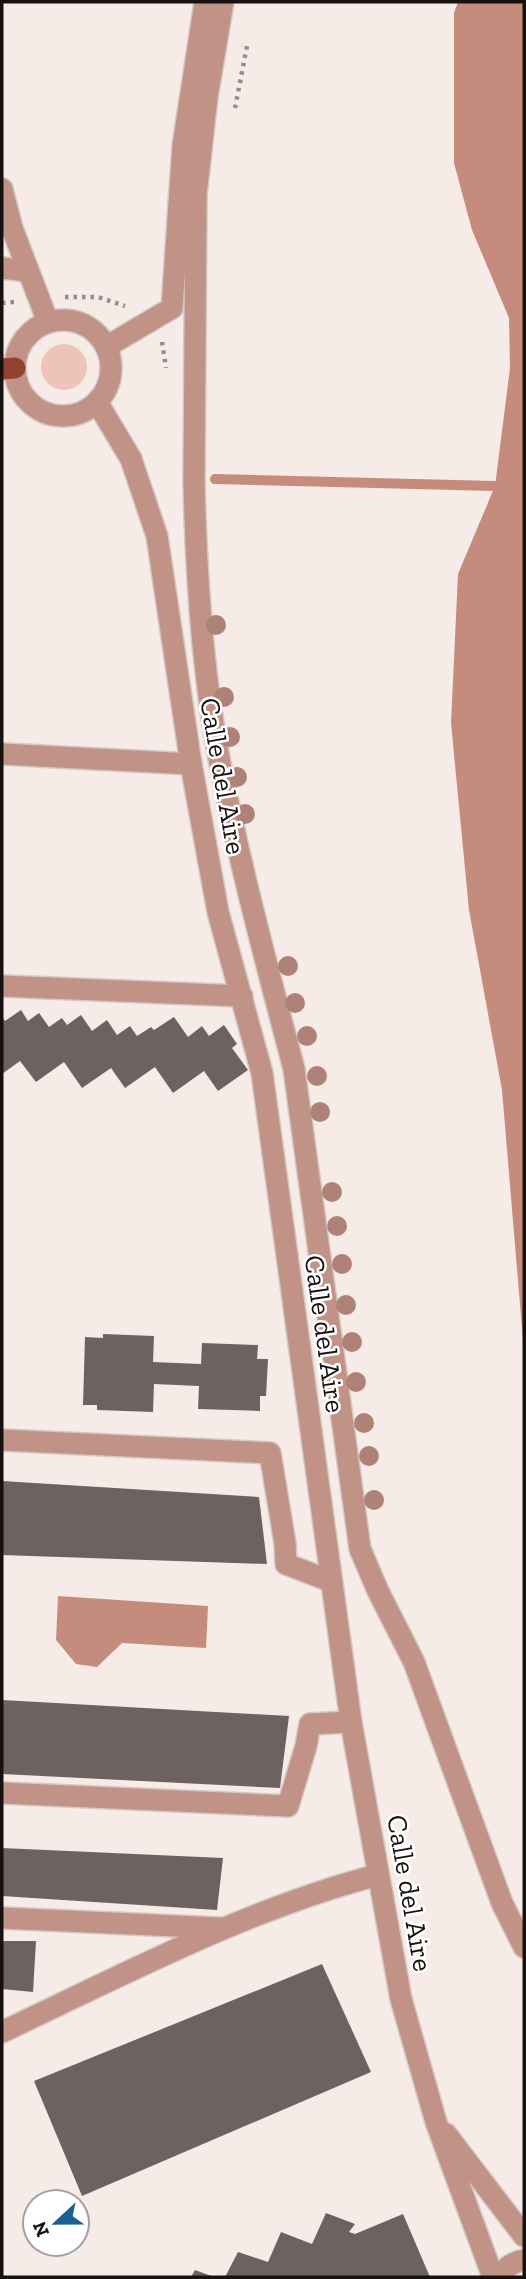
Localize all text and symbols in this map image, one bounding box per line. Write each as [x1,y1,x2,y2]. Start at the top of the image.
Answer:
street label: Calle del Aire [193,695,253,857]
street label: Calle del Aire [298,1253,352,1415]
street label: Calle del Aire [380,1812,440,1974]
north arrow [21,2188,91,2258]
text: N [27,2218,54,2240]

